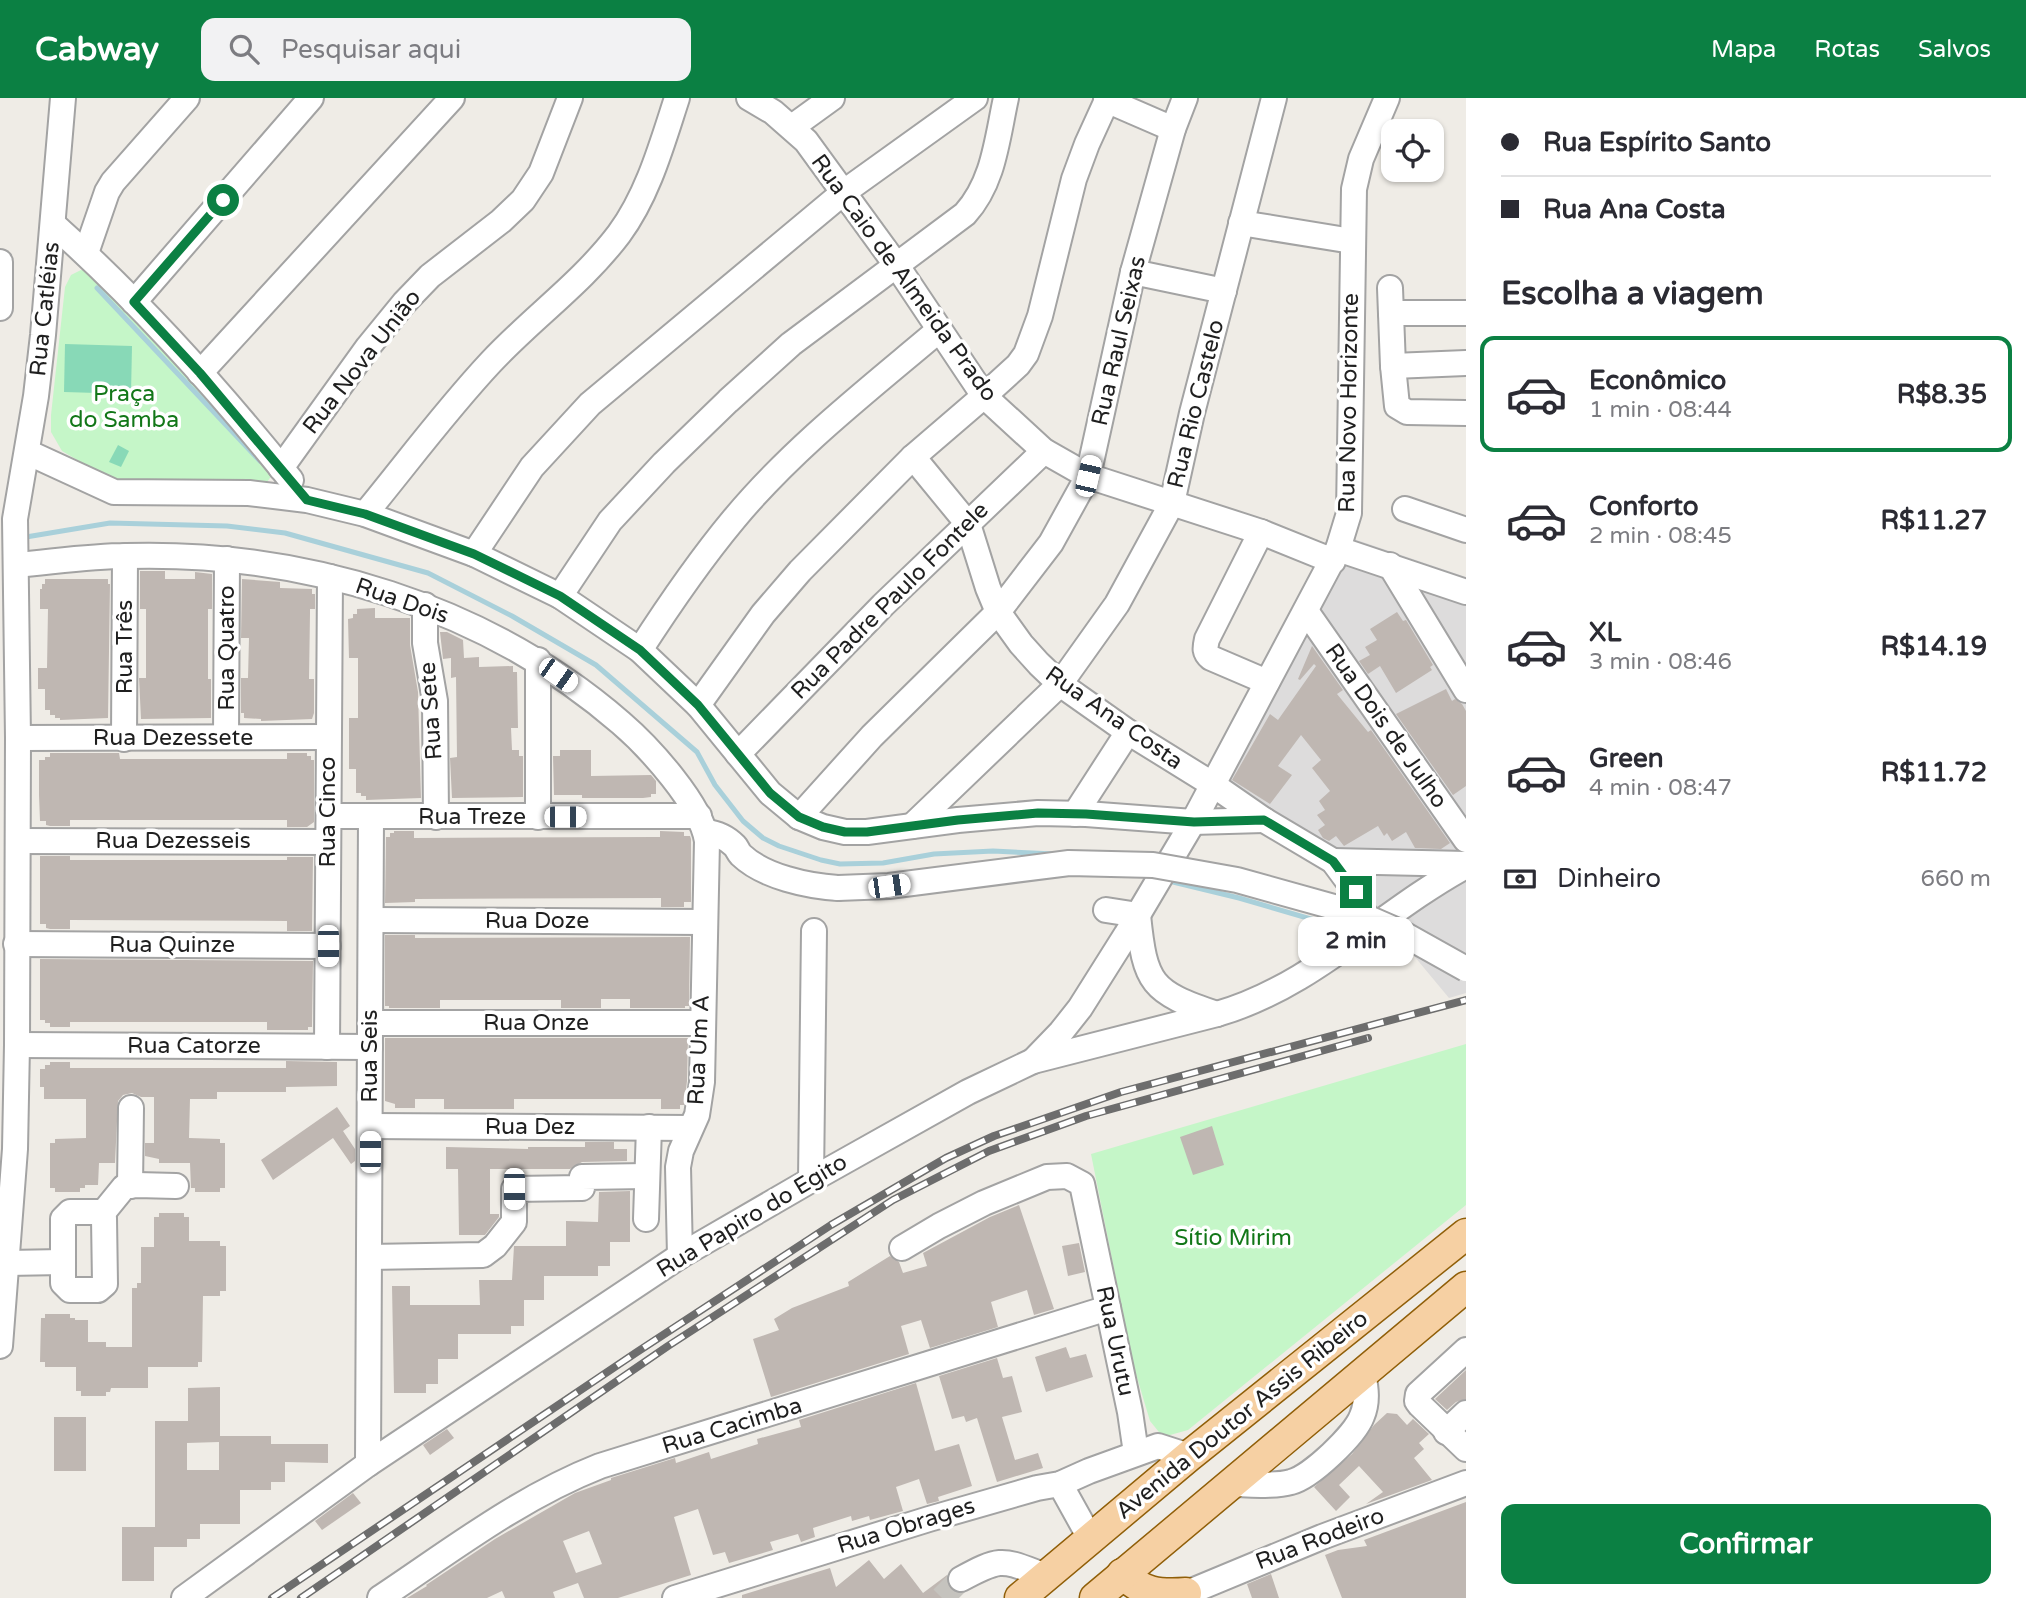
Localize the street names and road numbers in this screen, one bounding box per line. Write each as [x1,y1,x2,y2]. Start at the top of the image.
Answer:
street label: Rua Caio de Almeida Prado [805,149,1003,407]
street label: Rua Catléias [24,240,66,378]
street label: Rua Raul Seixas [1086,253,1152,429]
street label: Rua Nova União [297,284,427,440]
street label: Rua Novo Horizonte [1333,293,1365,513]
street label: Rua Rio Castelo [1162,317,1230,491]
street label: Rua Padre Paulo Fontele [785,496,995,706]
street label: Rua Dois [352,572,452,630]
street label: Rua Quatro [213,585,241,711]
street label: Rua Três [111,600,139,694]
street label: Rua Dois de Julho [1319,638,1453,814]
street label: Rua Ana Costa [1040,660,1188,776]
street label: Rua Sete [414,661,448,761]
street label: Rua Dezessete [93,724,253,752]
street label: Rua Cinco [314,756,342,868]
street label: Rua Treze [418,803,526,831]
street label: Rua Dezesseis [95,827,251,855]
street label: Rua Doze [485,907,589,935]
street label: Rua Quinze [109,931,235,959]
street label: Rua Um A [682,994,716,1106]
street label: Rua Seis [356,1009,384,1103]
street label: Rua Onze [483,1009,589,1037]
street label: Rua Catorze [127,1032,261,1060]
street label: Rua Dez [485,1113,575,1141]
street label: Rua Papiro do Egito [652,1148,852,1284]
street label: Rua Urutu [1090,1283,1140,1399]
street label: Avenida Doutor Assis Ribeiro [1110,1305,1374,1525]
street label: Rua Cacimba [659,1391,805,1461]
street label: Rua Obrages [834,1492,978,1560]
street label: Rua Rodeiro [1252,1502,1388,1576]

